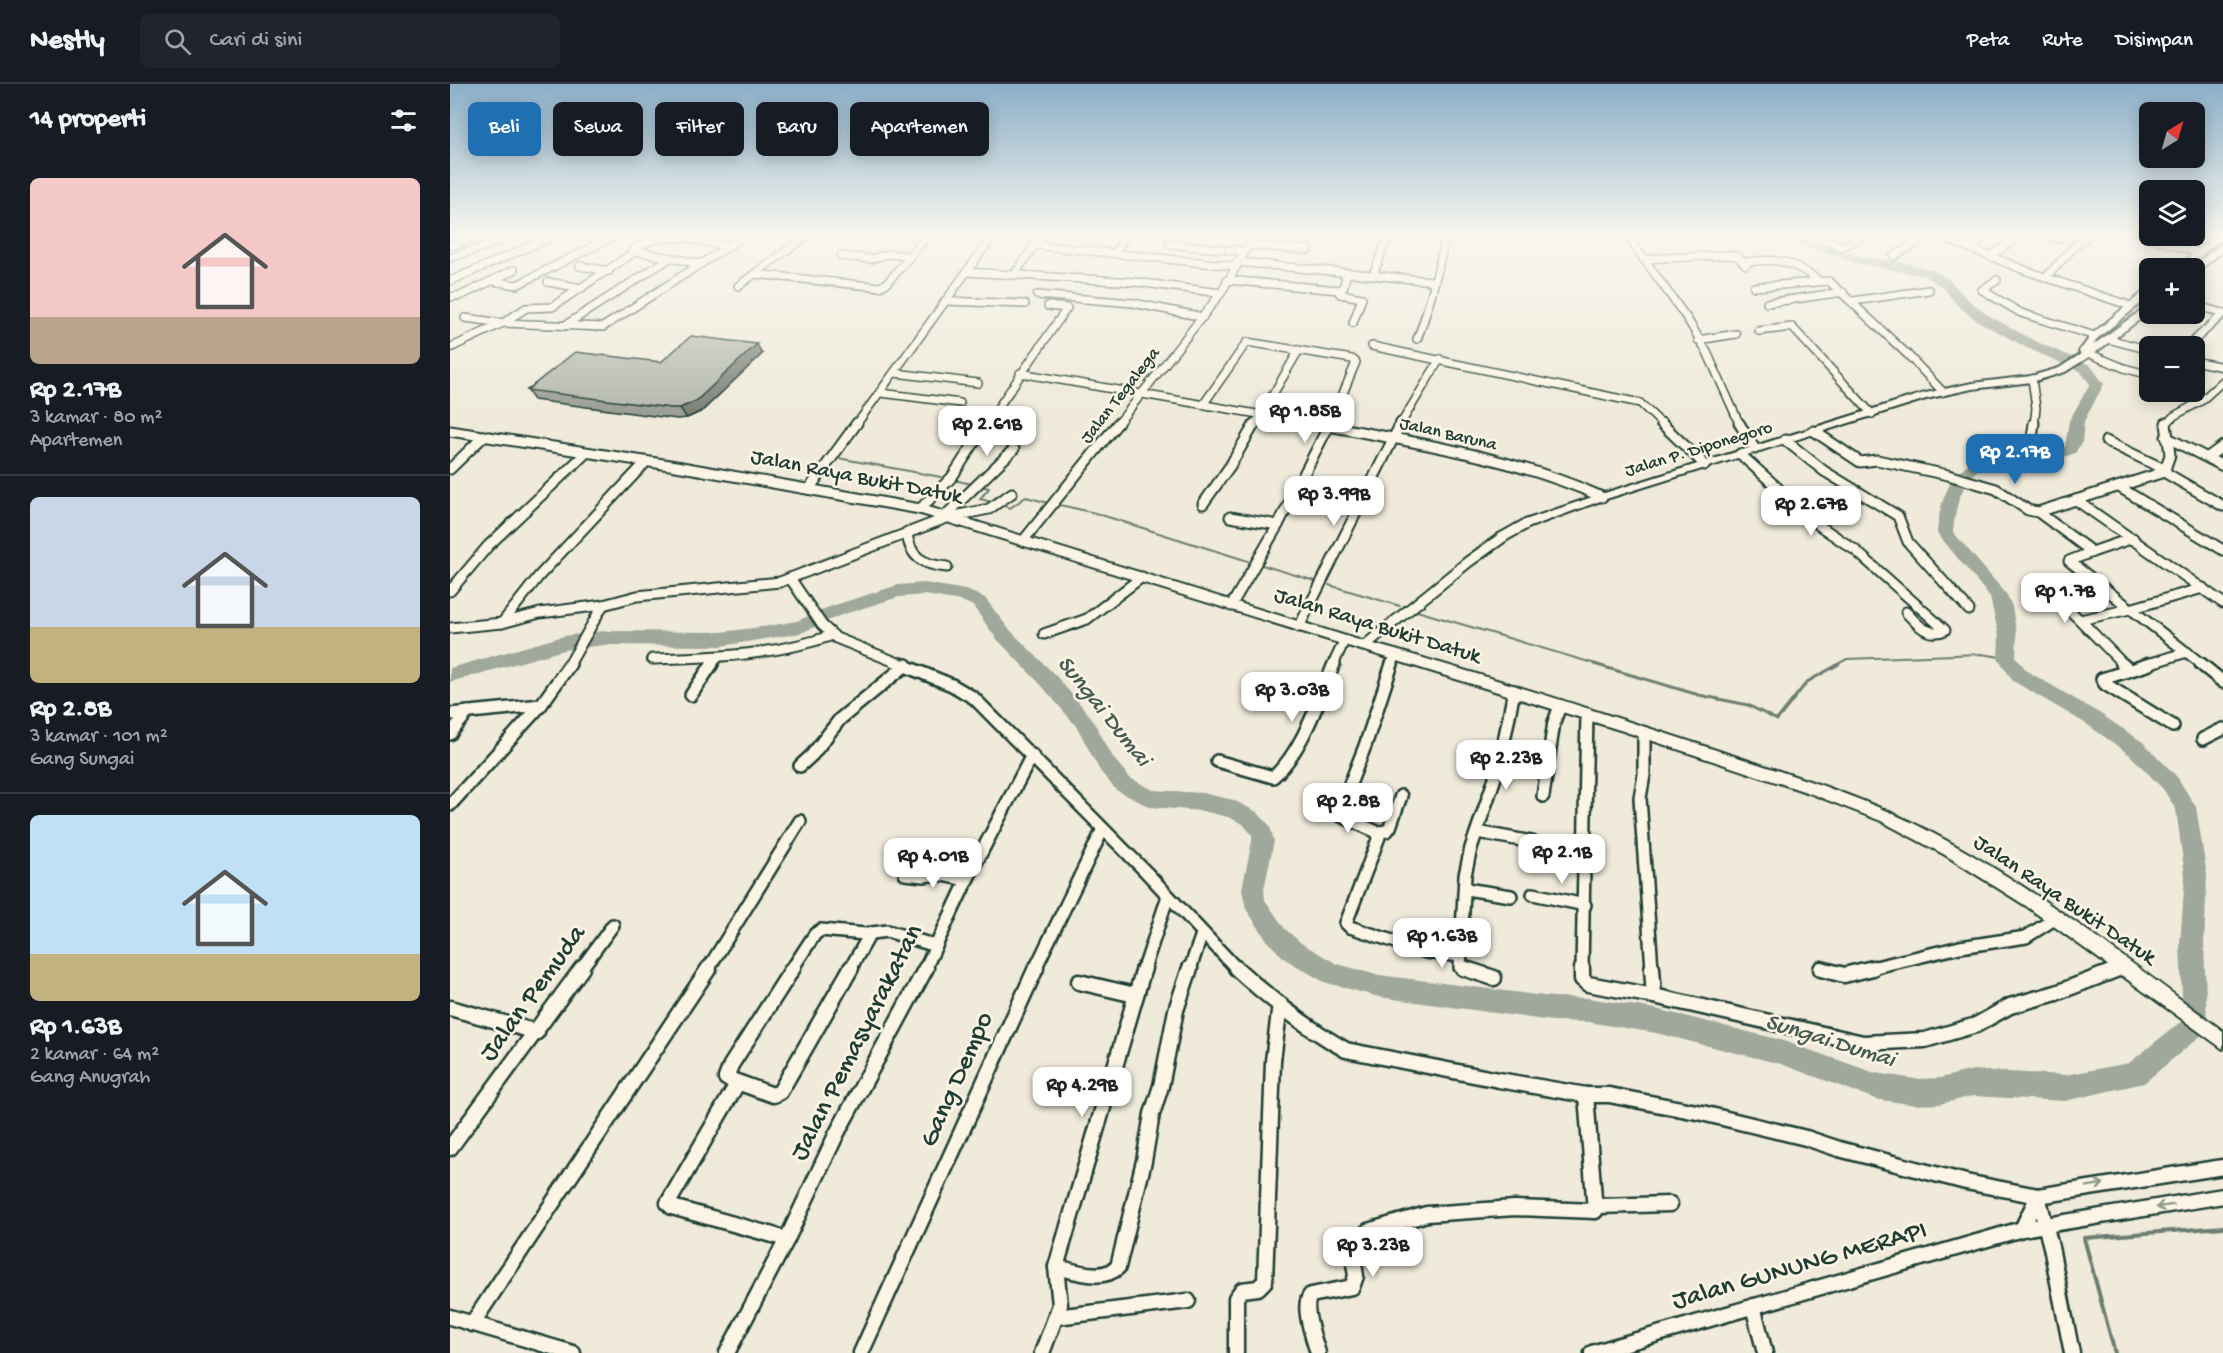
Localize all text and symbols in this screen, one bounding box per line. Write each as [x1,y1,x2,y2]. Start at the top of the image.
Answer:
search box [140,14,560,68]
text: Nestly [30,25,104,58]
icon: search [161,25,194,58]
text: Cari di sini [209,28,302,54]
text: Peta [1967,29,2009,54]
text: Rute [2042,29,2083,54]
text: Disimpan [2116,29,2193,54]
chip: Beli [468,102,541,156]
chip: Sewa [553,102,643,156]
chip: Filter [655,102,744,156]
chip: Baru [756,102,838,156]
chip: Apartemen [850,102,989,156]
north arrow [2139,102,2205,168]
map controls [2139,102,2205,402]
icon: filters [387,104,420,137]
text: 14 properti [30,105,146,136]
button: layers [2139,180,2205,246]
icon: home [171,217,279,325]
button: + [2139,258,2205,324]
button: − [2139,336,2205,402]
street label: Jalan Tegalega [1077,343,1166,448]
text: Rp 2.17B [30,376,121,407]
pin: Rp 1.85B [1243,393,1367,444]
text: Rp 1.85B [1269,401,1341,424]
pin: Rp 2.61B [925,406,1049,457]
text: 3 kamar · 80 m² [30,407,162,430]
text: Rp 2.61B [952,414,1022,437]
street label: Jalan Baruna [1397,414,1500,457]
street label: Jalan P. Diponegoro [1623,418,1775,482]
text: Apartemen [30,430,122,453]
pin: Rp 2.17B [1953,434,2077,485]
text: Rp 2.17B [1980,442,2050,465]
street label: Jalan Raya Bukit Datuk [748,445,966,512]
pin: Rp 3.99B [1272,476,1396,527]
text: Rp 3.99B [1298,484,1370,507]
pin: Rp 2.67B [1749,486,1873,537]
text: Rp 2.67B [1775,494,1847,517]
icon: home [171,536,279,644]
pin: Rp 1.7B [2010,573,2120,624]
text: Rp 1.7B [2035,581,2095,604]
street label: Jalan Raya Bukit Datuk [1271,583,1485,671]
water label: Sungai Dumai [1050,651,1158,775]
pin: Rp 3.03B [1230,672,1354,723]
text: Rp 3.03B [1255,680,1329,703]
text: Rp 2.8B [30,695,111,726]
text: 3 kamar · 101 m² [30,726,168,749]
pin: Rp 2.23B [1444,740,1568,791]
text: Rp 2.23B [1470,748,1542,771]
text: Gang Sungai [30,749,134,772]
pin: Rp 2.8B [1293,783,1403,834]
text: Rp 2.8B [1317,791,1379,814]
street label: Jalan Raya Bukit Datuk [1968,830,2162,973]
pin: Rp 2.1B [1507,834,1617,885]
pin: Rp 4.01B [871,838,995,889]
text: Rp 2.1B [1532,842,1592,865]
text: Rp 4.01B [898,846,968,869]
icon: home [171,854,279,962]
pin: Rp 1.63B [1380,918,1504,969]
street label: Jalan Pemuda [474,919,595,1069]
street label: Jalan Pemasyarakatan [784,919,932,1167]
text: Rp 1.63B [1407,926,1477,949]
street label: Gang Dempo [914,1007,1002,1153]
water label: Sungai Dumai [1762,1009,1901,1076]
text: Rp 1.63B [30,1013,121,1044]
text: 2 kamar · 64 m² [30,1044,159,1067]
text: Gang Anugrah [30,1067,150,1090]
pin: Rp 4.29B [1020,1067,1144,1118]
text: Rp 4.29B [1047,1075,1117,1098]
one-way arrow [2085,1180,2105,1191]
one-way arrow [2156,1200,2176,1211]
street label: Jalan GUNUNG MERAPI [1669,1215,1931,1319]
pin: Rp 3.23B [1311,1227,1435,1278]
text: Rp 3.23B [1337,1235,1409,1258]

